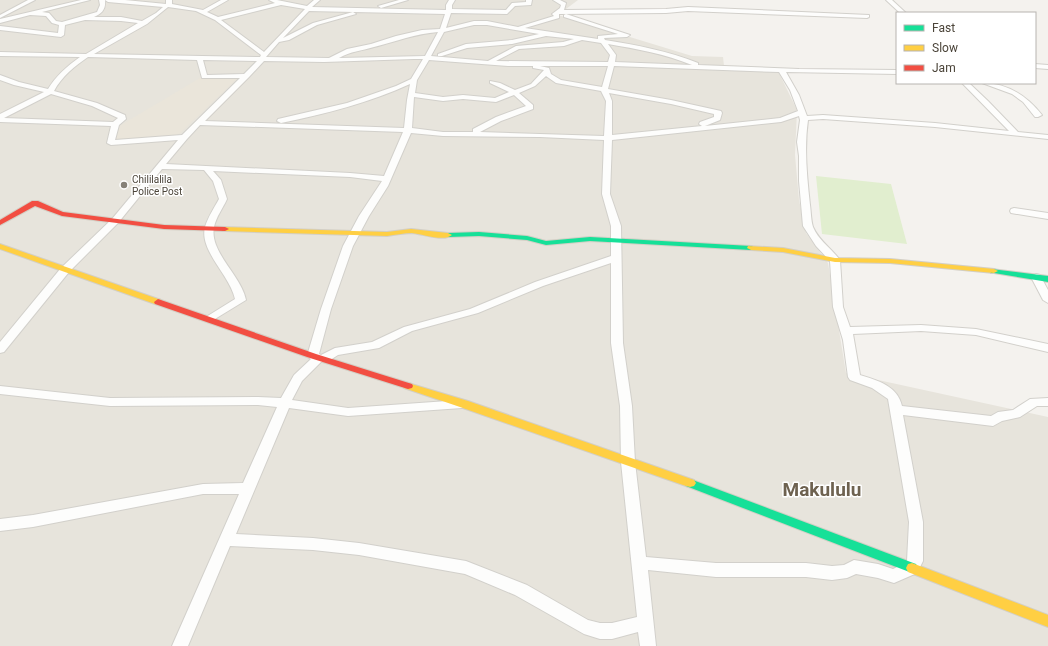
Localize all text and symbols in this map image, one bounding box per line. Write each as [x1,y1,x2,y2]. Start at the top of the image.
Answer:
legend [896,12,1036,84]
text: Fast [932,21,955,35]
text: Slow [932,41,958,55]
text: Jam [932,61,956,75]
place label: Chililalila Police Post [132,174,182,197]
marker: Chililalila Police Post [119,180,129,190]
district label: Makululu [783,478,861,501]

